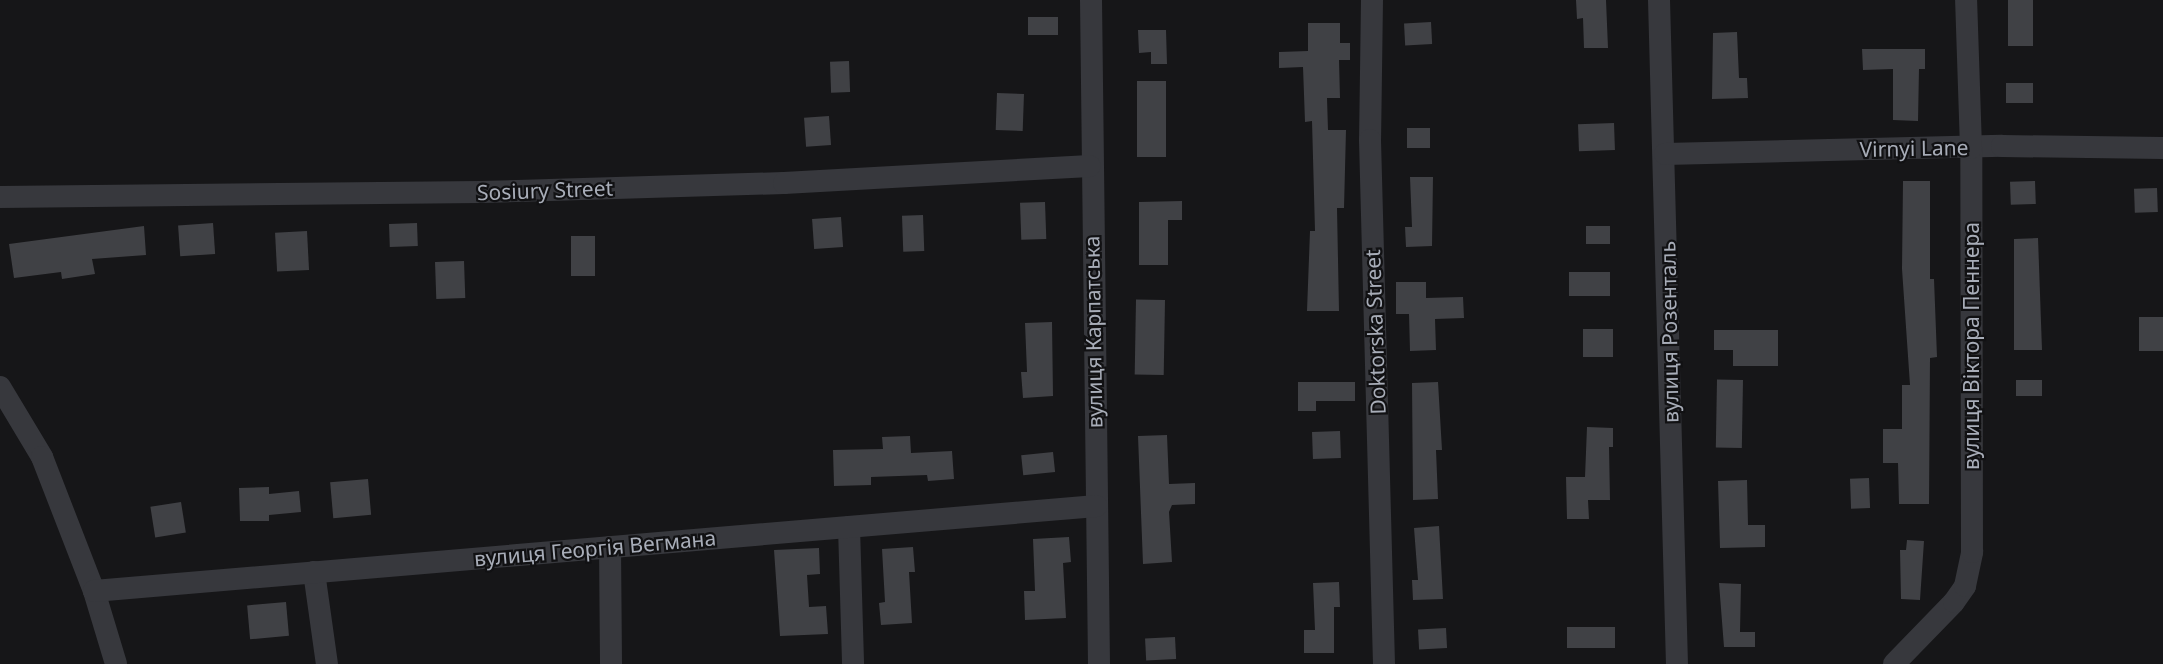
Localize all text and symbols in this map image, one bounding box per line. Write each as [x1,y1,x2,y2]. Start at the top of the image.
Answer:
street label: Virnyi Lane [1859,134,1969,162]
street label: Sosiury Street [477,175,613,205]
street label: вулиця Віктора Пеннера [1958,222,1984,470]
street label: вулиця Карпатська [1079,236,1107,428]
street label: вулиця Розенталь [1655,241,1683,423]
street label: Doktorska Street [1360,249,1390,415]
street label: вулиця Георгія Вегмана [473,525,717,571]

